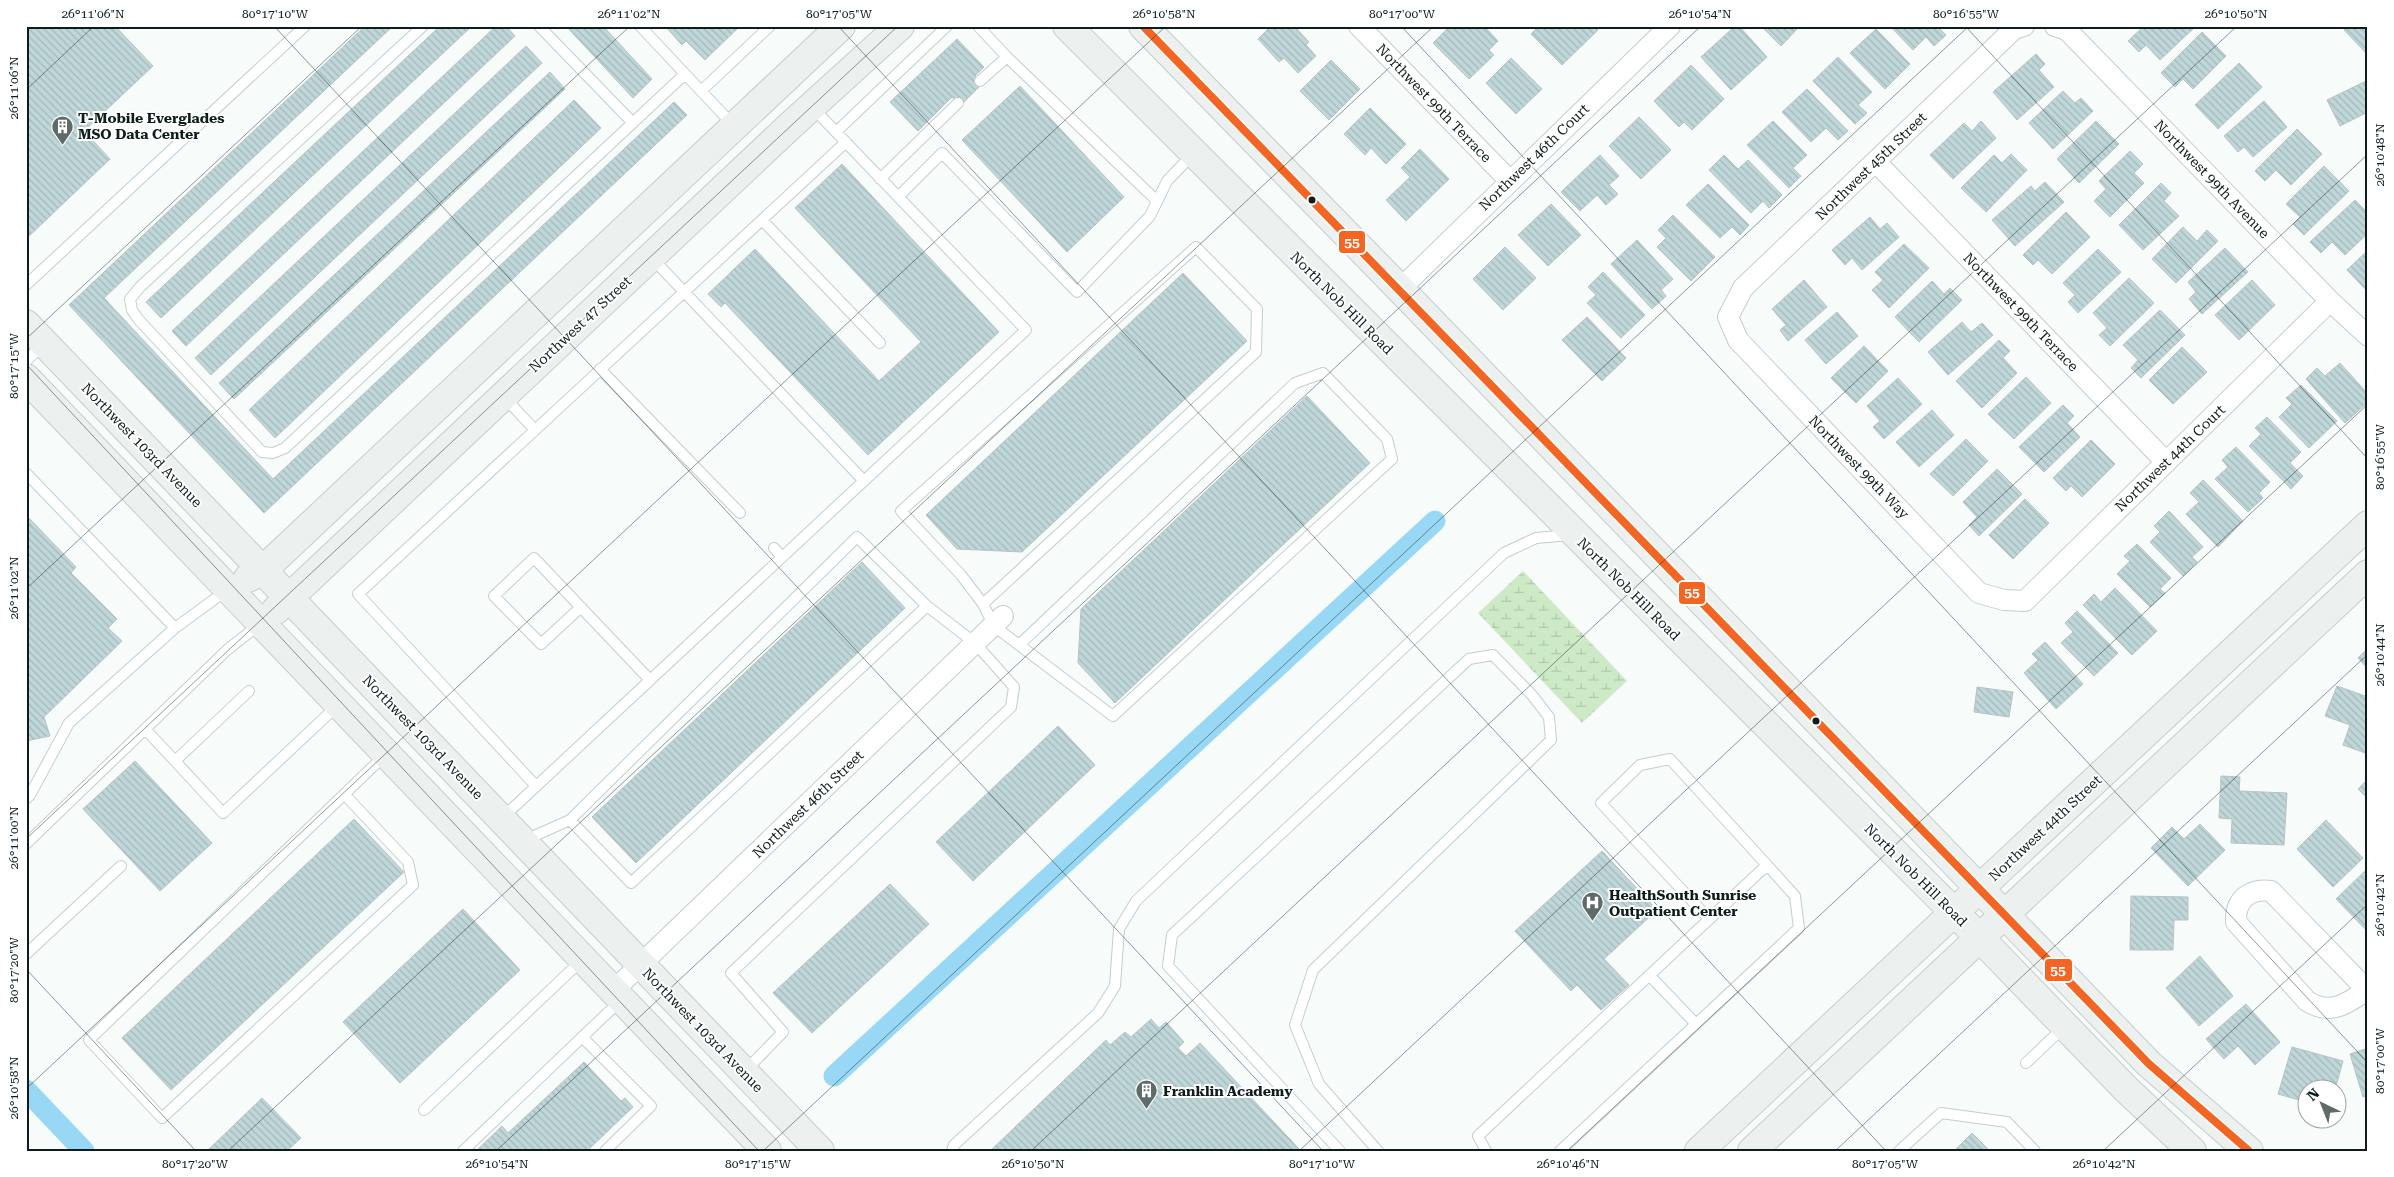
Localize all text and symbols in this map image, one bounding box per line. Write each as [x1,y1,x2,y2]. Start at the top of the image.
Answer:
text: 26°11'06"N [61,7,125,21]
text: 80°17'10"W [242,7,309,21]
text: 26°11'02"N [597,7,661,21]
text: 80°17'05"W [806,7,873,21]
text: 26°10'58"N [1132,7,1196,21]
text: 80°17'00"W [1369,7,1436,21]
text: 26°10'54"N [1668,7,1732,21]
text: 80°16'55"W [1933,7,2000,21]
text: 26°10'50"N [2204,7,2268,21]
street label: Northwest 99th Terrace [1373,41,1495,166]
text: 26°11'06"N [7,56,21,120]
street label: Northwest 46th Court [1476,100,1592,214]
street label: Northwest 45th Street [1812,109,1930,223]
place label: T-Mobile Everglades MSO Data Center [78,110,224,142]
building icon: T-Mobile Everglades MSO Data Center [50,114,74,145]
street label: Northwest 99th Avenue [2151,117,2273,242]
text: 26°10'48"N [2373,123,2387,187]
unlabelled marker [1307,195,1317,205]
line badge: 55 [1338,230,1366,254]
text: 55 [1344,234,1360,250]
street label: North Nob Hill Road [1287,248,1397,358]
street label: Northwest 99th Terrace [1960,250,2082,375]
street label: Northwest 47 Street [526,273,634,375]
text: 80°17'15"W [7,332,21,399]
street label: Northwest 103rd Avenue [79,380,206,510]
street label: Northwest 44th Court [2112,401,2228,515]
street label: Northwest 99th Way [1806,412,1913,522]
text: 80°16'55"W [2373,423,2387,490]
street label: North Nob Hill Road [1574,534,1684,644]
text: 26°11'02"N [7,556,21,620]
line badge: 55 [1678,581,1706,605]
text: 55 [1684,584,1700,600]
text: 26°10'44"N [2373,623,2387,687]
street label: Northwest 103rd Avenue [360,672,487,802]
unlabelled marker [1811,716,1821,726]
street label: Northwest 46th Street [749,747,867,861]
street label: Northwest 44th Street [1985,772,2105,884]
text: 26°11'00"N [7,806,21,870]
street label: North Nob Hill Road [1861,820,1971,930]
text: 26°10'42"N [2373,873,2387,937]
place label: HealthSouth Sunrise Outpatient Center [1609,887,1756,919]
hospital icon: HealthSouth Sunrise Outpatient Center [1581,891,1605,922]
text: 80°17'20"W [7,936,21,1003]
line badge: 55 [2044,958,2073,982]
text: 55 [2050,962,2066,978]
street label: Northwest 103rd Avenue [640,965,767,1095]
text: 80°17'00"W [2373,1027,2387,1094]
text: 26°10'58"N [7,1056,21,1120]
building icon: Franklin Academy [1135,1079,1159,1110]
north arrow [2296,1080,2346,1130]
place label: Franklin Academy [1163,1083,1293,1099]
text: N [2304,1085,2323,1104]
text: 80°17'20"W [162,1157,229,1171]
text: 26°10'54"N [465,1157,529,1171]
text: 80°17'15"W [725,1157,792,1171]
text: 26°10'50"N [1001,1157,1065,1171]
text: 80°17'10"W [1289,1157,1356,1171]
text: 26°10'46"N [1536,1157,1600,1171]
text: 80°17'05"W [1852,1157,1919,1171]
text: 26°10'42"N [2072,1157,2136,1171]

